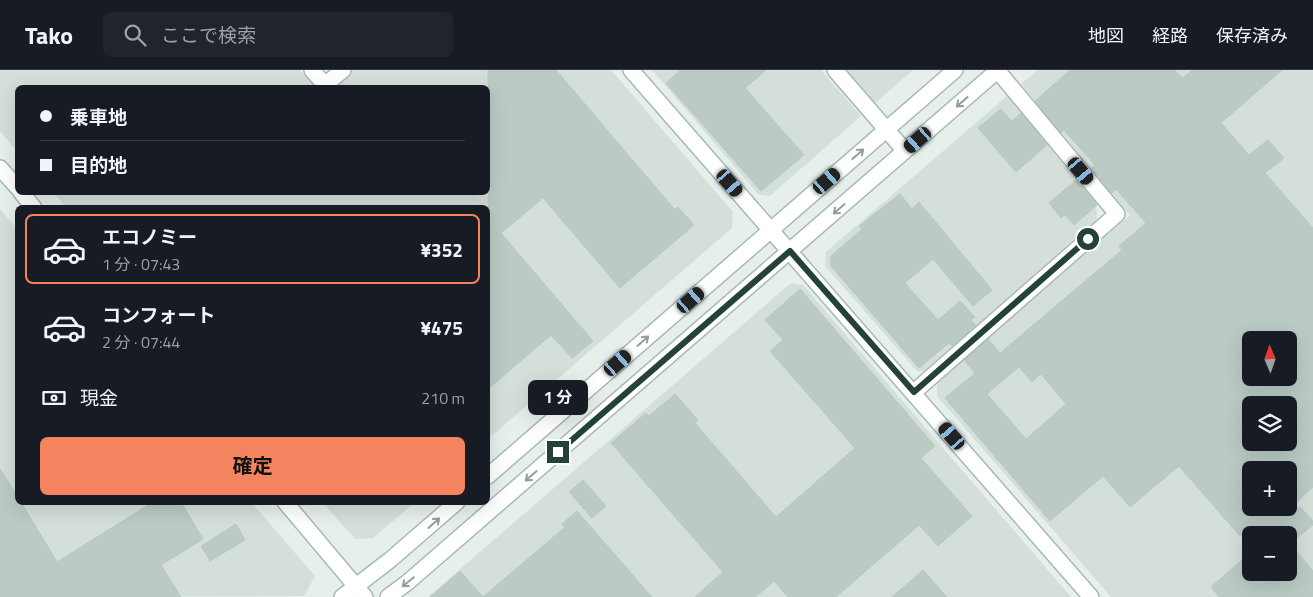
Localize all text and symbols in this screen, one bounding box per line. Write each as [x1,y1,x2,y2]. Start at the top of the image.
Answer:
search box [103,12,453,57]
text: Tako [25,17,73,53]
text: ここで検索 [161,20,256,49]
icon: search [121,21,149,49]
text: 地図 [1088,22,1124,49]
text: 経路 [1152,22,1188,49]
text: 保存済み [1216,22,1288,49]
one-way arrow [955,96,968,108]
text: 乗車地 [70,102,127,131]
car [901,124,934,156]
one-way arrow [852,148,865,160]
text: 目的地 [70,150,127,179]
car [1065,155,1096,187]
car [810,165,843,197]
car [714,167,745,199]
one-way arrow [833,203,846,214]
text: エコノミー [102,222,197,251]
icon: car [42,227,87,272]
route start [1077,228,1099,250]
text: ¥352 [420,235,463,264]
text: 1 分 · 07:43 [102,252,180,276]
car [674,284,707,316]
text: コンフォート [102,300,215,329]
icon: car [42,305,87,350]
text: ¥475 [420,313,463,342]
text: 2 分 · 07:44 [102,330,180,354]
north arrow [1242,331,1298,386]
map controls [1242,331,1297,581]
one-way arrow [637,335,650,347]
car [601,347,634,379]
callout: 1 分 [528,380,588,414]
text: 現金 [80,383,118,412]
icon: cash [40,384,68,412]
text: 1 分 [544,385,572,409]
text: 210 m [421,386,465,410]
button: layers [1242,396,1297,451]
car [936,420,967,452]
button: 確定 [40,437,465,495]
route end [547,441,569,463]
button: + [1242,461,1297,516]
one-way arrow [525,470,538,481]
one-way arrow [427,517,440,528]
button: − [1242,526,1297,581]
one-way arrow [402,576,415,587]

